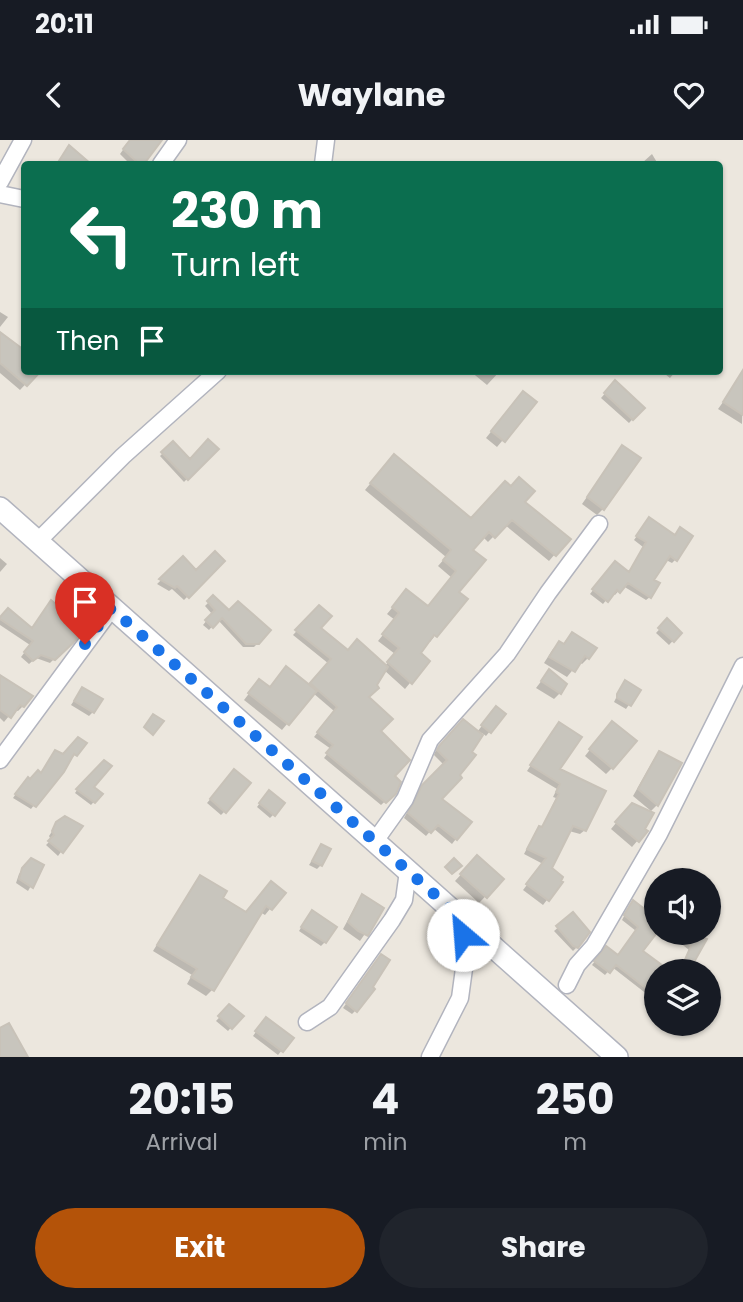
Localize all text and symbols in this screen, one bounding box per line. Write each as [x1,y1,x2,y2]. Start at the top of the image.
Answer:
text: 20:11 [35,6,94,42]
text: Waylane [297,72,446,117]
icon: back [35,76,73,114]
icon: heart [670,76,708,114]
text: 230 m [171,177,323,245]
icon: left [56,189,147,280]
text: Turn left [171,242,300,287]
icon: arrive [133,322,171,360]
text: Then [56,323,119,359]
pin [55,572,115,644]
icon: arrive [66,583,104,621]
map controls [644,868,721,1036]
button: sound [644,868,721,945]
position arrow [426,898,500,972]
button: layers [644,959,721,1036]
text: 20:15 [128,1070,235,1129]
text: 4 [371,1070,400,1129]
text: 250 [536,1070,615,1129]
text: Arrival [145,1126,218,1158]
text: min [363,1126,407,1158]
text: m [563,1126,587,1158]
button: Exit [35,1208,365,1288]
button: Share [379,1208,708,1288]

